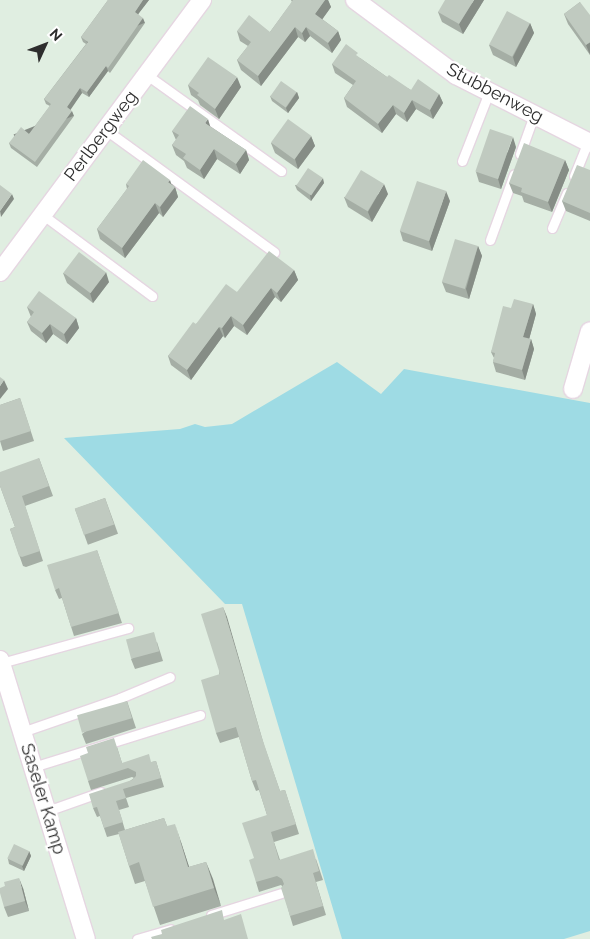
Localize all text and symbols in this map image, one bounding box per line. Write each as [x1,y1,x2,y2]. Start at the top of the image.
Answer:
north arrow [20,20,70,70]
text: N [46,25,65,44]
street label: Stubbenweg [443,58,547,128]
street label: Perlbergweg [60,87,142,185]
street label: Saseler Kamp [16,741,70,857]

